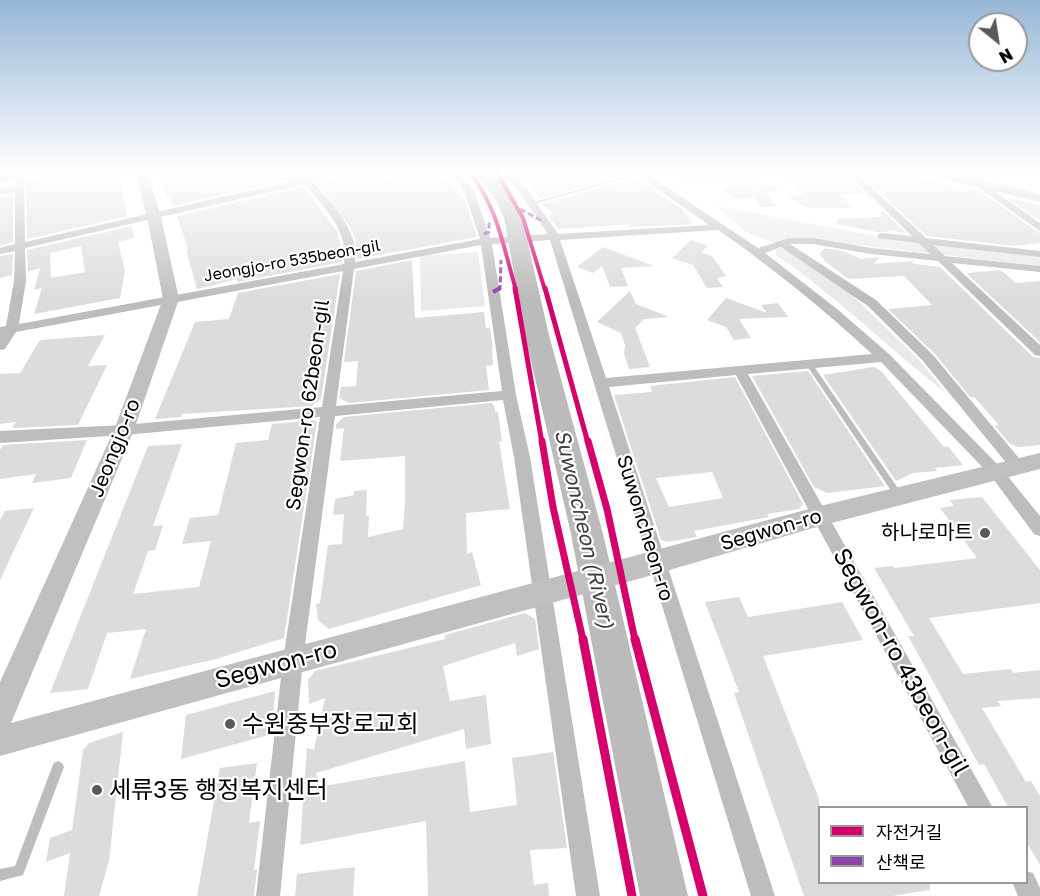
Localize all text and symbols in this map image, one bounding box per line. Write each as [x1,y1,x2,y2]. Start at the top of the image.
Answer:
north arrow [968,12,1028,72]
text: N [996,44,1016,68]
street label: Jeongjo-ro 535beon-gil [202,236,382,286]
street label: Segwon-ro 62beon-gil [281,298,335,512]
street label: Jeongjo-ro [84,395,146,501]
water label: Suwoncheon (River) [549,427,619,631]
street label: Suwoncheon-ro [611,452,679,604]
street label: Segwon-ro [718,504,824,556]
place label: 하나로마트 [881,521,973,545]
marker: 하나로마트 [978,526,992,540]
street label: Segwon-ro 43beon-gil [826,543,976,781]
street label: Segwon-ro [212,635,340,695]
place label: 수원중부장로교회 [242,710,419,738]
marker: 수원중부장로교회 [223,717,237,731]
place label: 세류3동 행정복지센터 [109,776,328,804]
marker: 세류3동 행정복지센터 [90,783,104,797]
legend [818,806,1028,884]
text: 자전거길 [876,821,942,843]
text: 산책로 [876,851,926,873]

